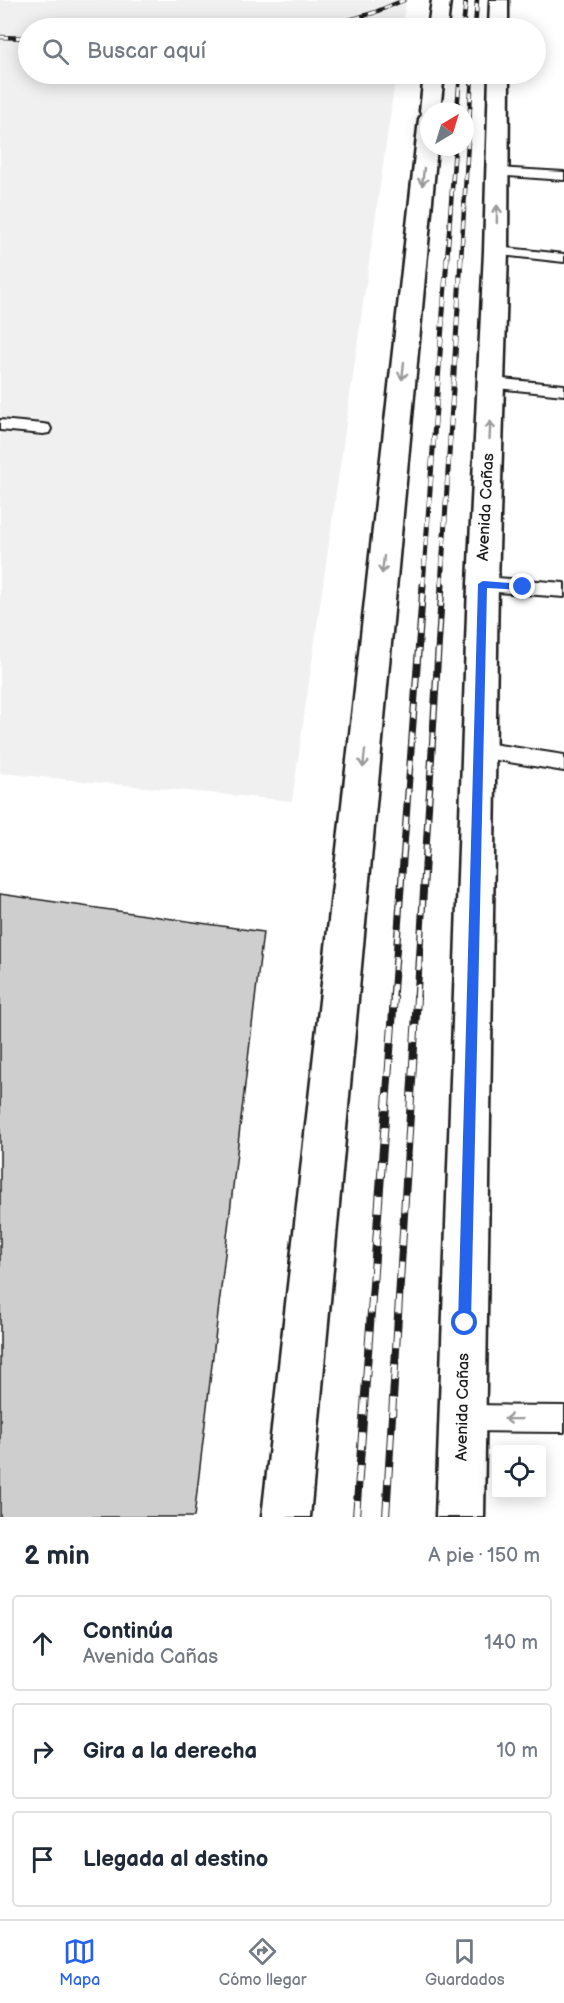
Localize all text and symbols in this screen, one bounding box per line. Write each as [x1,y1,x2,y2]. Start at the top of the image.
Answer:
search box [18,18,546,84]
icon: search [39,35,72,68]
text: Buscar aquí [87,38,206,65]
north arrow [420,102,474,156]
one-way arrow [417,166,428,186]
one-way arrow [492,205,503,225]
one-way arrow [397,360,408,380]
one-way arrow [485,420,496,440]
street label: Avenida Cañas [474,452,498,561]
one-way arrow [377,554,388,574]
route end [509,573,535,599]
one-way arrow [358,748,369,768]
route start [451,1309,477,1335]
street label: Avenida Cañas [453,1353,473,1461]
one-way arrow [504,1413,524,1425]
map controls [492,1445,546,1499]
button: locate [492,1445,546,1499]
text: 2 min [24,1541,90,1572]
text: A pie · 150 m [428,1544,540,1568]
text: Continúa [83,1618,173,1645]
icon: ahead [26,1627,59,1660]
text: 140 m [484,1631,538,1655]
text: Avenida Cañas [83,1645,218,1669]
icon: right [26,1735,59,1768]
text: Gira a la derecha [83,1738,257,1765]
text: 10 m [497,1739,538,1763]
icon: arrive [26,1843,59,1876]
text: Llegada al destino [83,1846,268,1873]
tab: Mapa [59,1935,100,1990]
tab: Cómo llegar [219,1935,307,1990]
tab: Guardados [425,1935,505,1990]

